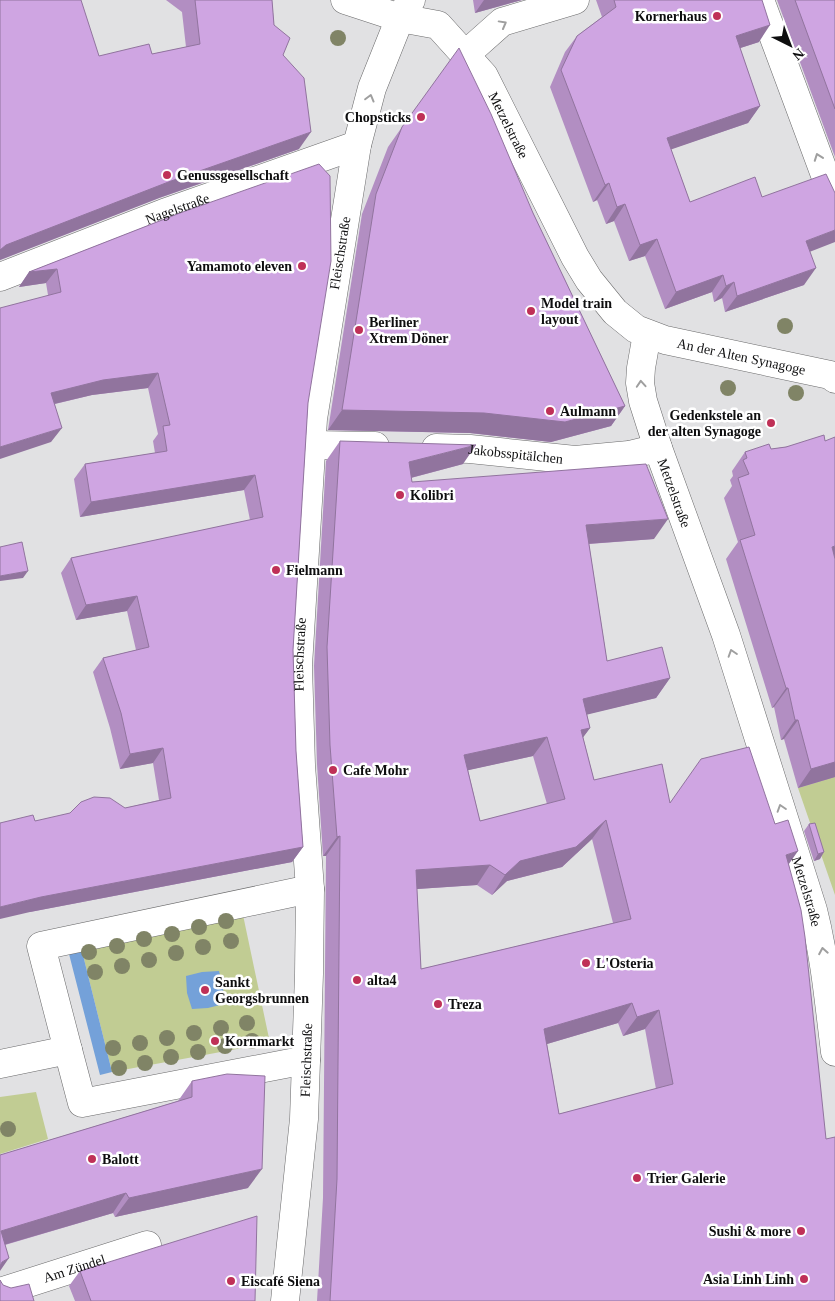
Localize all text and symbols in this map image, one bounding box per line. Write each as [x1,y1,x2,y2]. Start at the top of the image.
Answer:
place label: Kornerhaus [635,9,708,24]
marker: Kornerhaus [711,10,723,22]
one-way arrow [498,20,507,30]
north arrow [765,20,815,70]
text: N [790,45,807,63]
street label: Metzelstraße [486,89,532,161]
one-way arrow [364,94,374,102]
place label: Chopsticks [345,110,412,125]
marker: Chopsticks [415,111,427,123]
one-way arrow [814,153,824,161]
place label: Genussgesellschaft [177,168,289,183]
marker: Genussgesellschaft [161,169,173,181]
street label: Nagelstraße [143,190,211,227]
street label: Fleischstraße [326,215,353,291]
place label: Yamamoto eleven [187,259,292,274]
marker: Yamamoto eleven [296,260,308,272]
place label: Model train layout [541,296,612,327]
marker: Model train layout [525,305,537,317]
place label: Berliner Xtrem Döner [369,315,448,346]
marker: Berliner Xtrem Döner [353,324,365,336]
street label: An der Alten Synagoge [676,335,807,377]
one-way arrow [636,380,647,388]
place label: Aulmann [560,404,616,419]
marker: Aulmann [544,405,556,417]
place label: Gedenkstele an der alten Synagoge [648,408,761,439]
marker: Gedenkstele an der alten Synagoge [765,417,777,429]
street label: Jakobsspitälchen [468,441,564,466]
street label: Metzelstraße [655,456,694,530]
place label: Kolibri [410,488,454,503]
marker: Kolibri [394,489,406,501]
place label: Fielmann [286,563,343,578]
marker: Fielmann [270,564,282,576]
street label: Fleischstraße [290,617,308,692]
one-way arrow [728,649,738,658]
place label: Cafe Mohr [343,763,409,778]
marker: Cafe Mohr [327,764,339,776]
one-way arrow [777,804,787,813]
street label: Metzelstraße [789,855,824,928]
one-way arrow [818,947,828,956]
place label: L'Osteria [596,956,654,971]
marker: L'Osteria [580,957,592,969]
place label: alta4 [367,973,397,988]
marker: alta4 [351,974,363,986]
place label: Sankt Georgsbrunnen [215,975,309,1006]
marker: Sankt Georgsbrunnen [199,984,211,996]
place label: Treza [448,997,482,1012]
marker: Treza [432,998,444,1010]
street label: Fleischstraße [297,1023,315,1097]
place label: Kornmarkt [225,1034,295,1049]
marker: Kornmarkt [209,1035,221,1047]
place label: Balott [102,1152,139,1167]
marker: Balott [86,1153,98,1165]
place label: Trier Galerie [647,1171,725,1186]
marker: Trier Galerie [631,1172,643,1184]
place label: Sushi & more [709,1224,791,1239]
marker: Sushi & more [795,1225,807,1237]
street label: Am Zündel [41,1251,107,1285]
place label: Asia Linh Linh [703,1272,794,1287]
marker: Asia Linh Linh [798,1273,810,1285]
place label: Eiscafé Siena [241,1274,320,1289]
marker: Eiscafé Siena [225,1275,237,1287]

